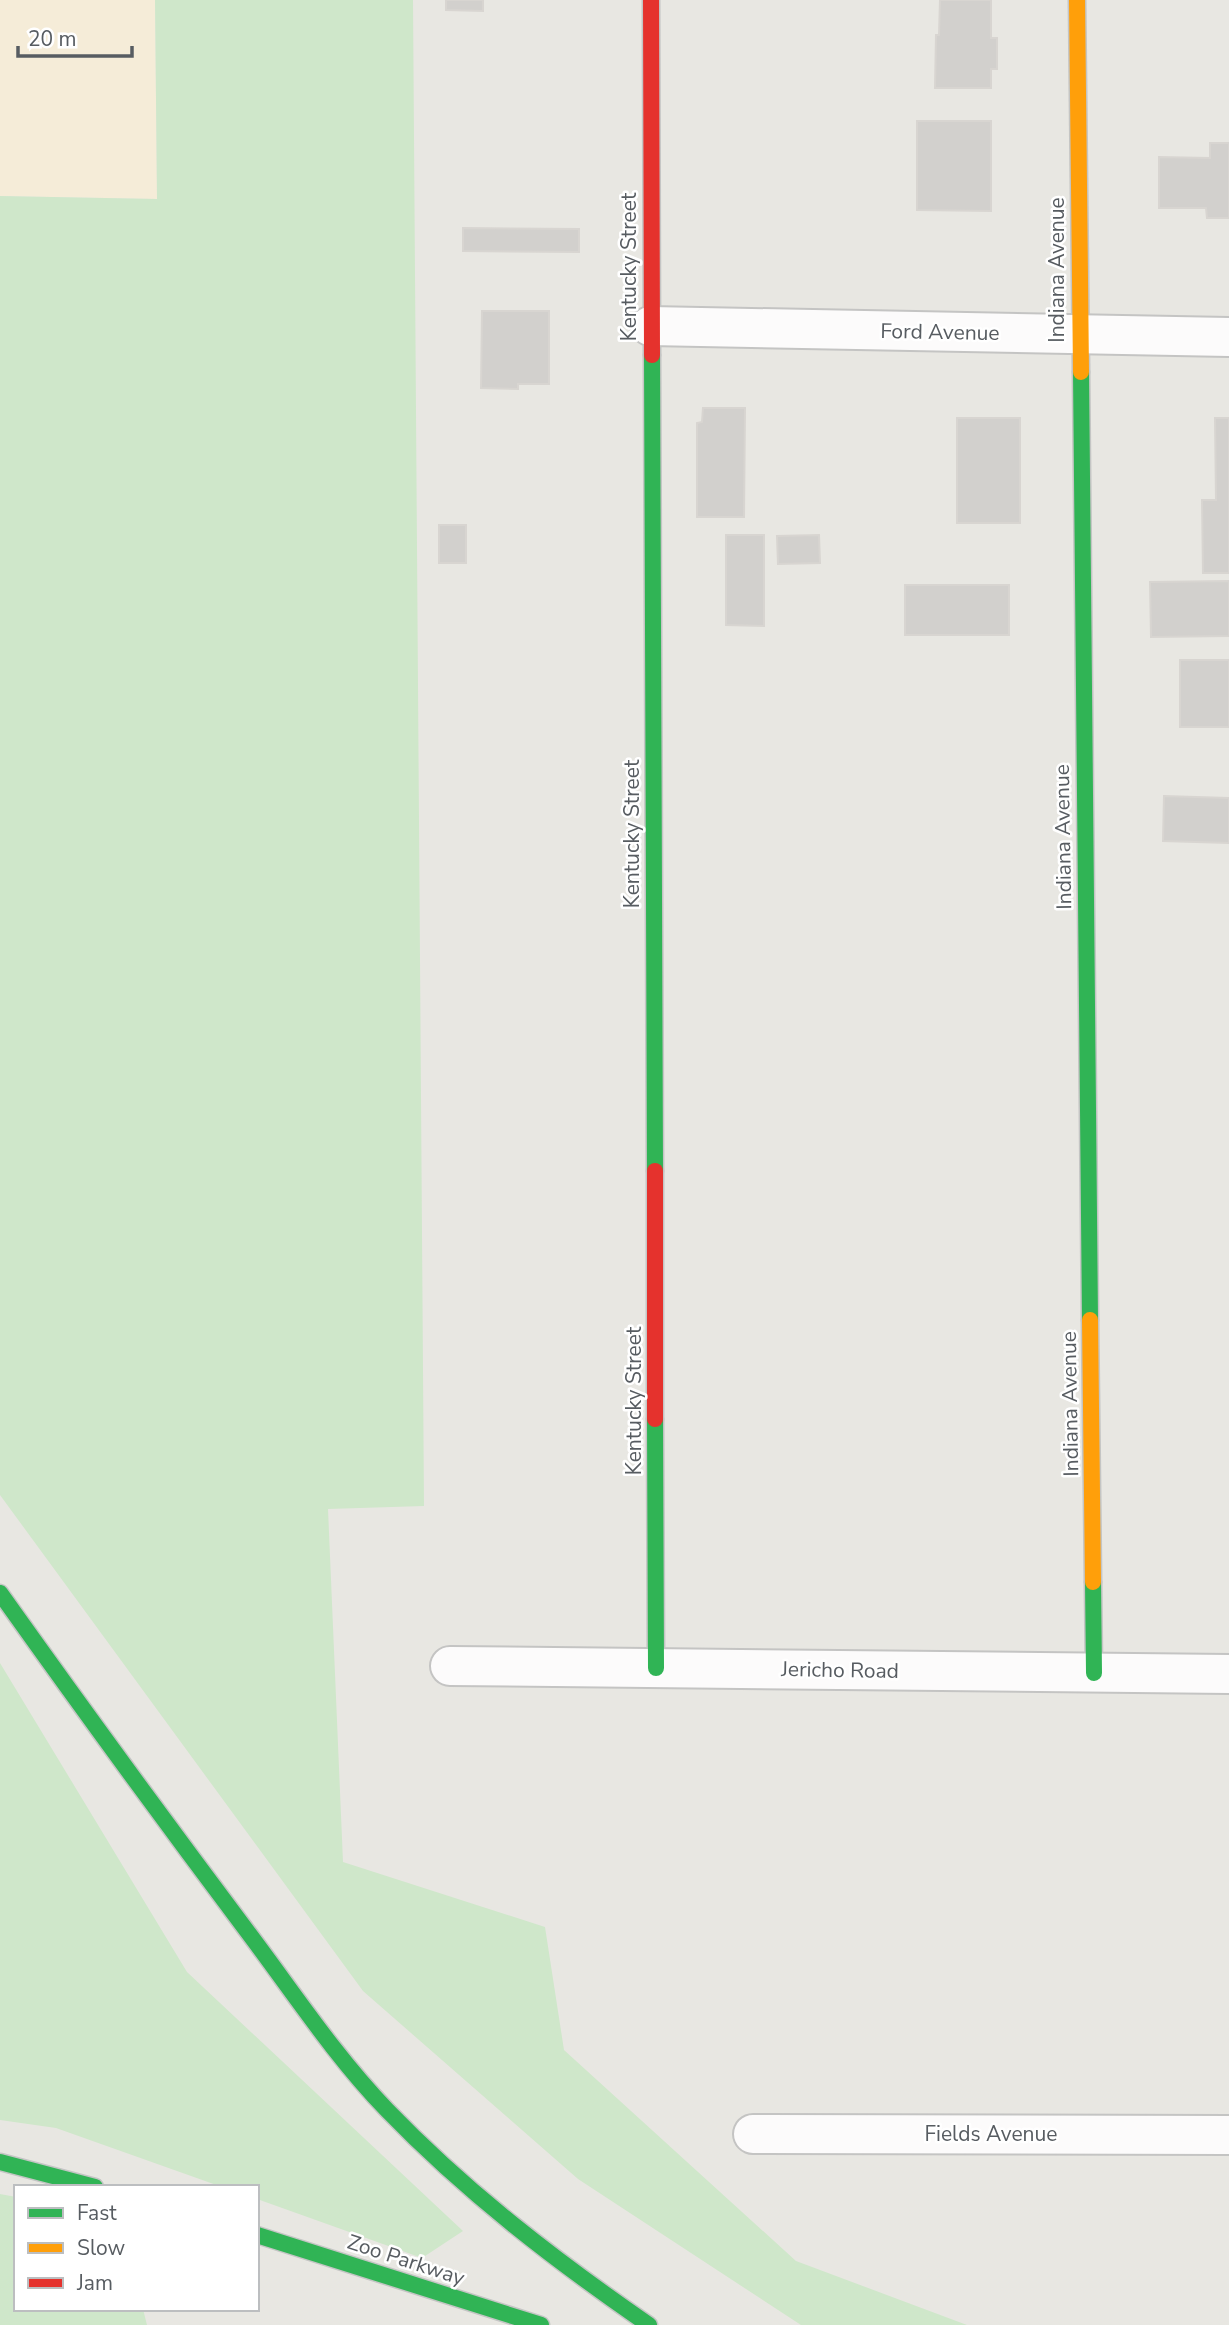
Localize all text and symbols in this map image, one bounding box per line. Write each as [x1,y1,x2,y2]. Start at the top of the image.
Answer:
scale bar [18,14,131,58]
text: 20 m [28,25,77,53]
street label: Kentucky Street [615,192,643,341]
street label: Indiana Avenue [1043,197,1071,343]
street label: Ford Avenue [880,317,1000,347]
street label: Kentucky Street [618,759,646,908]
street label: Indiana Avenue [1048,764,1078,910]
street label: Kentucky Street [620,1326,648,1475]
street label: Indiana Avenue [1055,1331,1085,1477]
street label: Jericho Road [780,1655,899,1685]
street label: Fields Avenue [925,2120,1057,2148]
legend [14,2185,259,2311]
text: Fast [77,2199,117,2227]
street label: Zoo Parkway [344,2228,468,2292]
text: Slow [77,2234,126,2262]
text: Jam [76,2269,113,2297]

